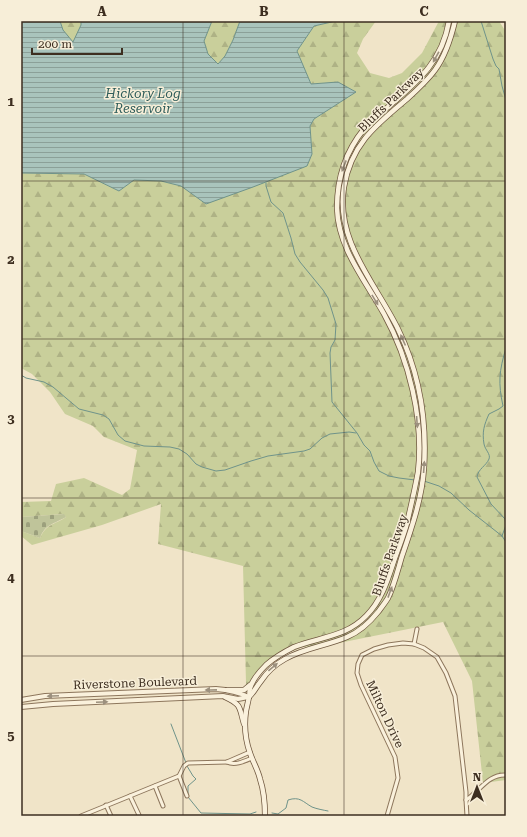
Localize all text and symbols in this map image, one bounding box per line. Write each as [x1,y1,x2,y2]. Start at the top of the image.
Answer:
text: A [97,4,107,19]
text: B [259,4,269,19]
text: C [419,4,429,19]
scale bar [32,30,122,56]
text: 200 m [38,37,72,51]
one-way arrow [432,52,439,63]
street label: Bluffs Parkway [355,64,427,135]
water label: Hickory Log Reservoir [104,86,181,116]
text: 1 [7,94,15,109]
one-way arrow [340,160,346,172]
text: 2 [7,252,15,267]
one-way arrow [372,294,379,306]
one-way arrow [400,334,406,345]
text: 3 [7,411,15,426]
one-way arrow [414,416,421,428]
one-way arrow [420,461,427,473]
street label: Bluffs Parkway [369,511,411,598]
text: 4 [7,570,15,585]
one-way arrow [387,585,393,597]
one-way arrow [268,663,279,672]
street label: Riverstone Boulevard [73,674,198,692]
street label: Milton Drive [363,678,407,750]
one-way arrow [204,687,217,693]
one-way arrow [46,693,59,699]
one-way arrow [96,699,109,705]
text: 5 [7,728,15,743]
north arrow [457,767,497,807]
text: N [473,771,482,784]

